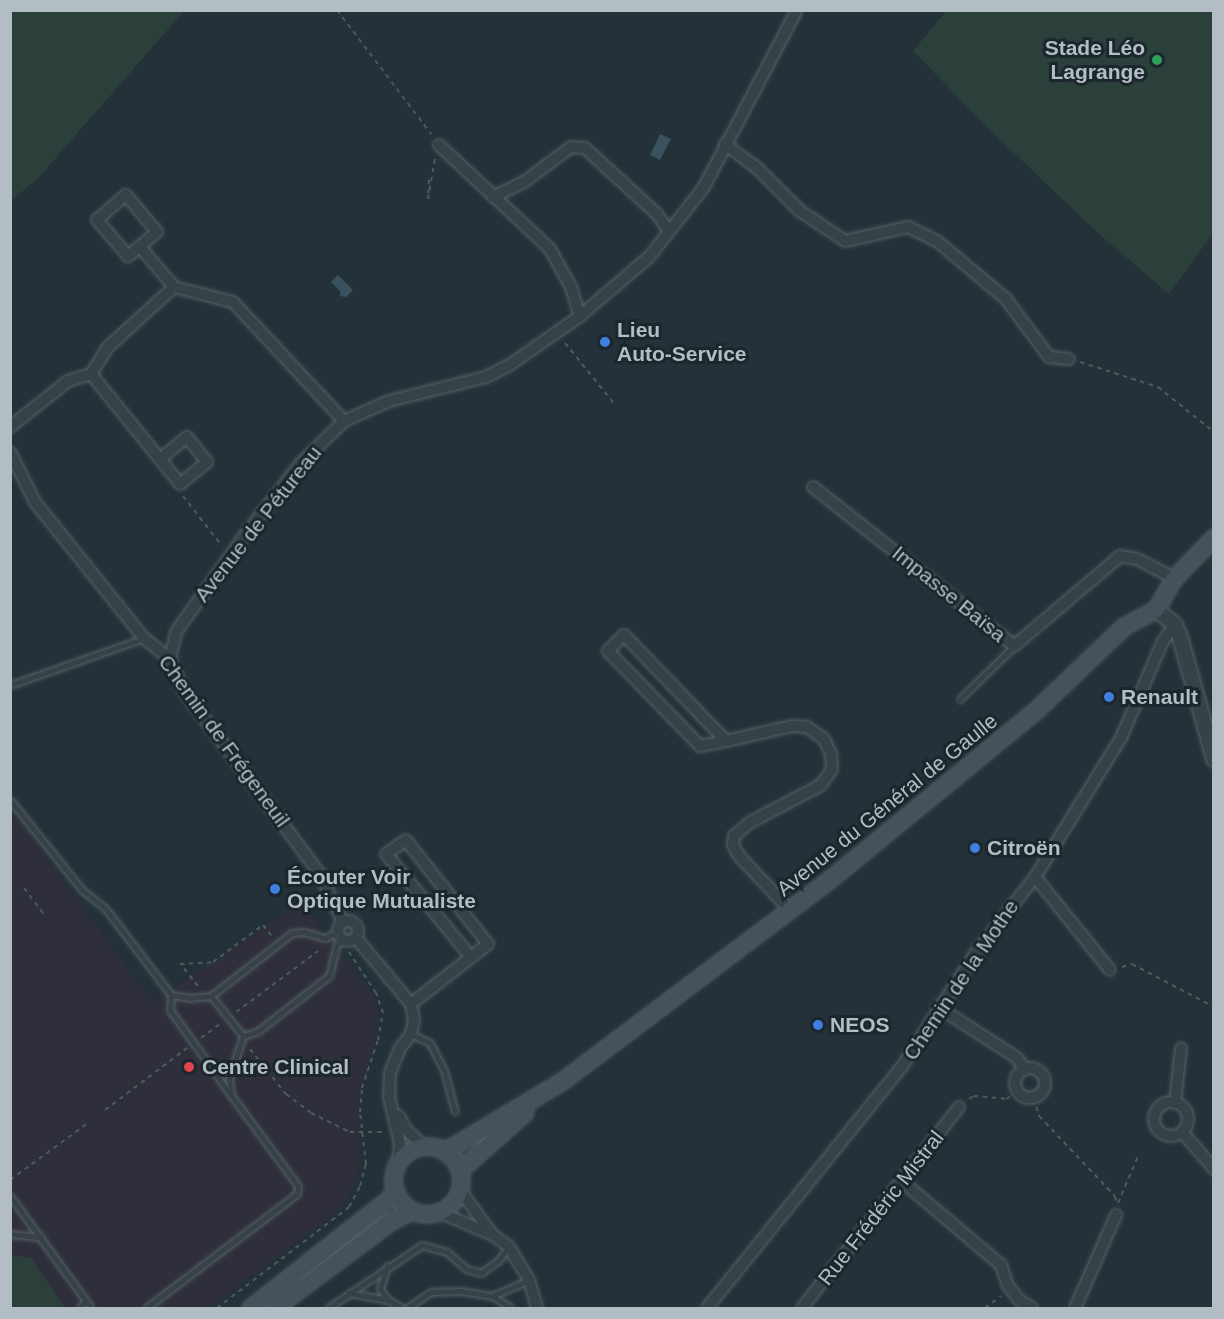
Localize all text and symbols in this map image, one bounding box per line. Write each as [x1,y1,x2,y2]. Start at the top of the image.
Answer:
place label: Stade Léo Lagrange [1045,35,1145,85]
marker: Stade Léo Lagrange [1150,53,1164,67]
place label: Lieu Auto-Service [617,317,747,367]
marker: Lieu Auto-Service [598,335,612,349]
street label: Avenue de Pétureau [189,441,327,607]
street label: Impasse Baïsa [887,541,1011,647]
street label: Chemin de Frégeneuil [153,650,295,832]
place label: Renault [1121,684,1198,710]
marker: Renault [1102,690,1116,704]
street label: Avenue du Général de Gaulle [772,708,1002,902]
place label: Citroën [987,835,1060,861]
marker: Citroën [968,841,982,855]
place label: Écouter Voir Optique Mutualiste [287,864,476,914]
marker: Écouter Voir Optique Mutualiste [268,882,282,896]
street label: Chemin de la Mothe [898,895,1024,1065]
place label: NEOS [830,1012,890,1038]
marker: NEOS [811,1018,825,1032]
place label: Centre Clinical [202,1054,349,1080]
marker: Centre Clinical [180,1058,198,1076]
street label: Rue Frédéric Mistral [813,1126,949,1290]

